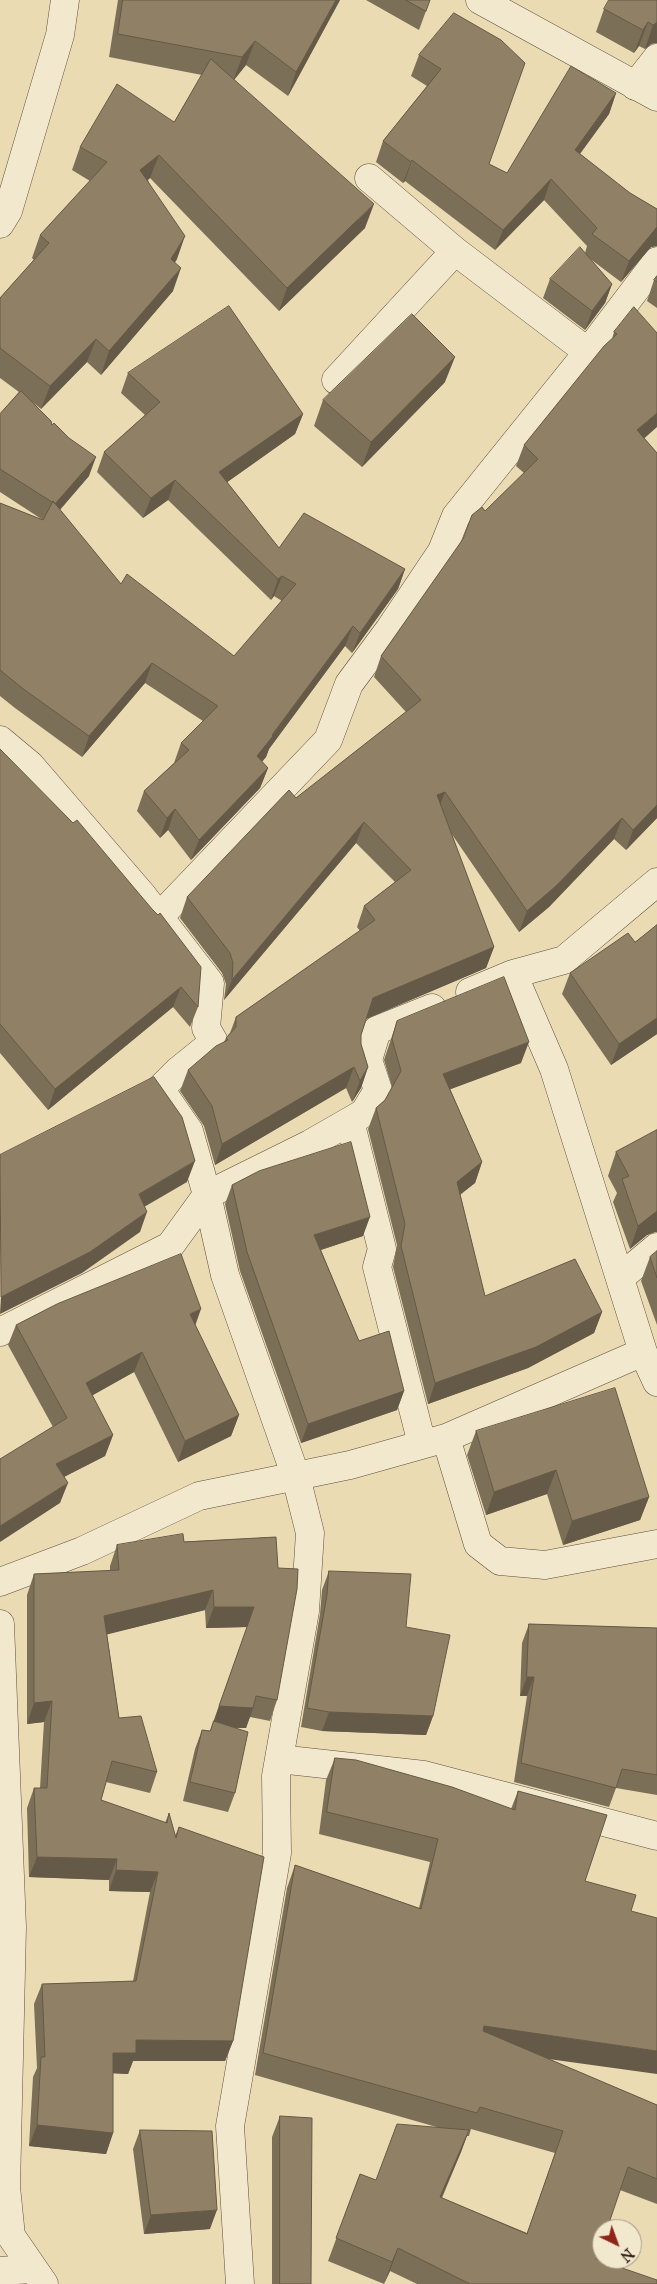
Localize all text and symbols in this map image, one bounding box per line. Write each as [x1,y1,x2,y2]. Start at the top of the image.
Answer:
north arrow [592,2219,642,2269]
text: N [617,2244,637,2265]

